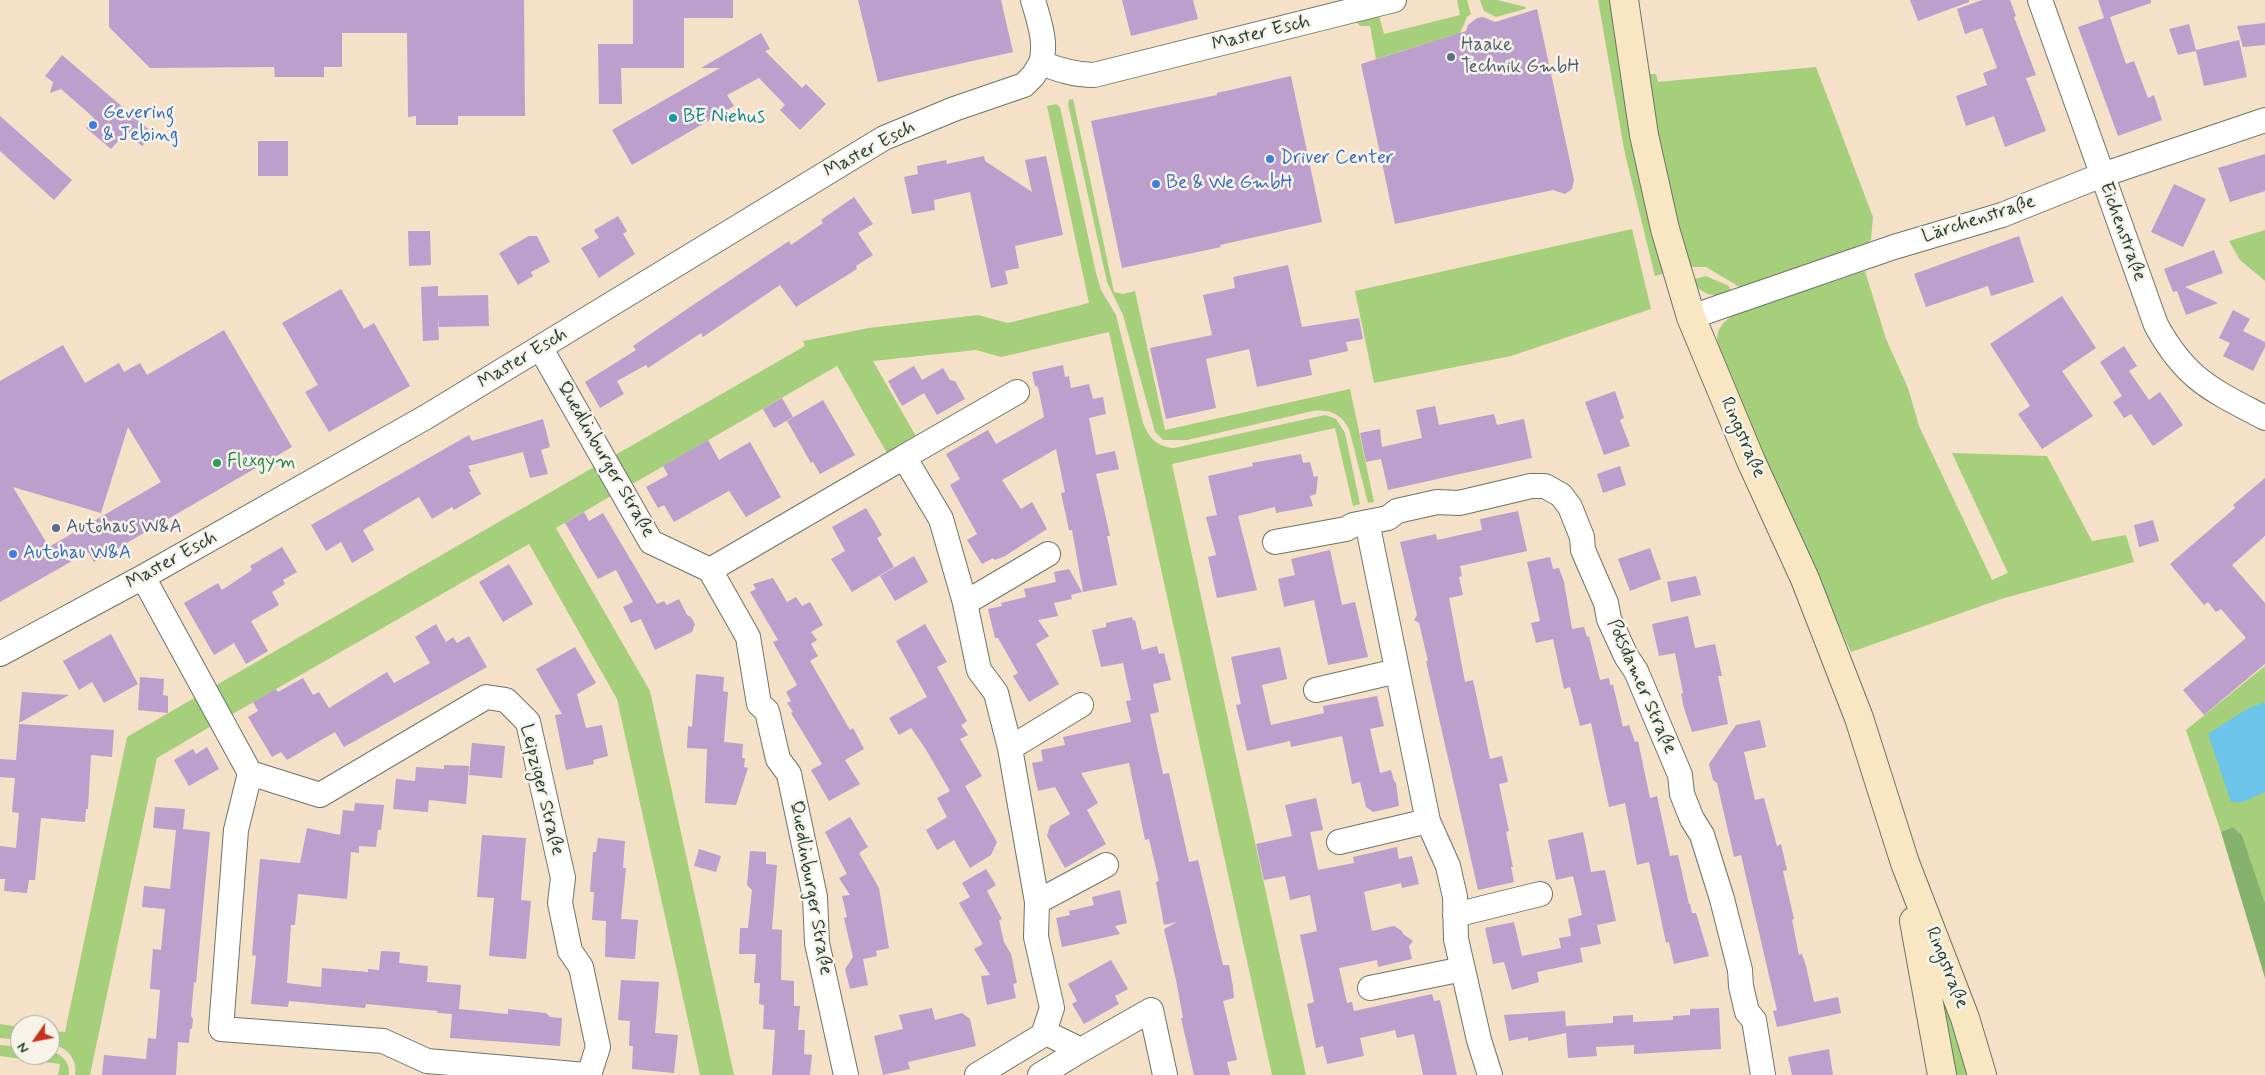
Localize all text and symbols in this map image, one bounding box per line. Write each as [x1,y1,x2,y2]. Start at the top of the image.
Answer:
street label: Master Esch [1210,11,1312,57]
place label: Haake Technik GmbH [1461,35,1580,79]
marker: Haake Technik GmbH [1445,51,1457,63]
place label: Gevering & Jebing [103,103,178,147]
place label: BE Niehus [683,107,765,129]
marker: BE Niehus [667,112,679,124]
street label: Master Esch [820,116,920,184]
marker: Gevering & Jebing [87,119,99,131]
place label: Driver Center [1280,148,1394,170]
marker: Driver Center [1264,153,1276,165]
place label: Be & We GmbH [1166,173,1293,195]
marker: Be & We GmbH [1150,178,1162,190]
street label: Eichenstraße [2094,179,2150,285]
street label: Lärchenstraße [1919,191,2039,249]
street label: Master Esch [474,323,572,395]
street label: Quedlinburger Straße [551,378,659,542]
street label: Ringstraße [1714,394,1770,482]
place label: Flexgym [227,452,296,474]
marker: Flexgym [211,457,223,469]
place label: Autohaus W&A [66,517,182,539]
marker: Autohaus W&A [50,522,62,534]
street label: Master Esch [123,527,221,595]
place label: Autohau W&A [23,543,131,565]
marker: Autohau W&A [7,548,19,560]
street label: Potsdamer Straße [1601,616,1681,758]
street label: Leipziger Straße [514,722,568,858]
street label: Quedlinburger Straße [783,799,837,977]
street label: Ringstraße [1919,924,1973,1012]
north arrow [10,1015,60,1065]
text: N [13,1039,33,1056]

